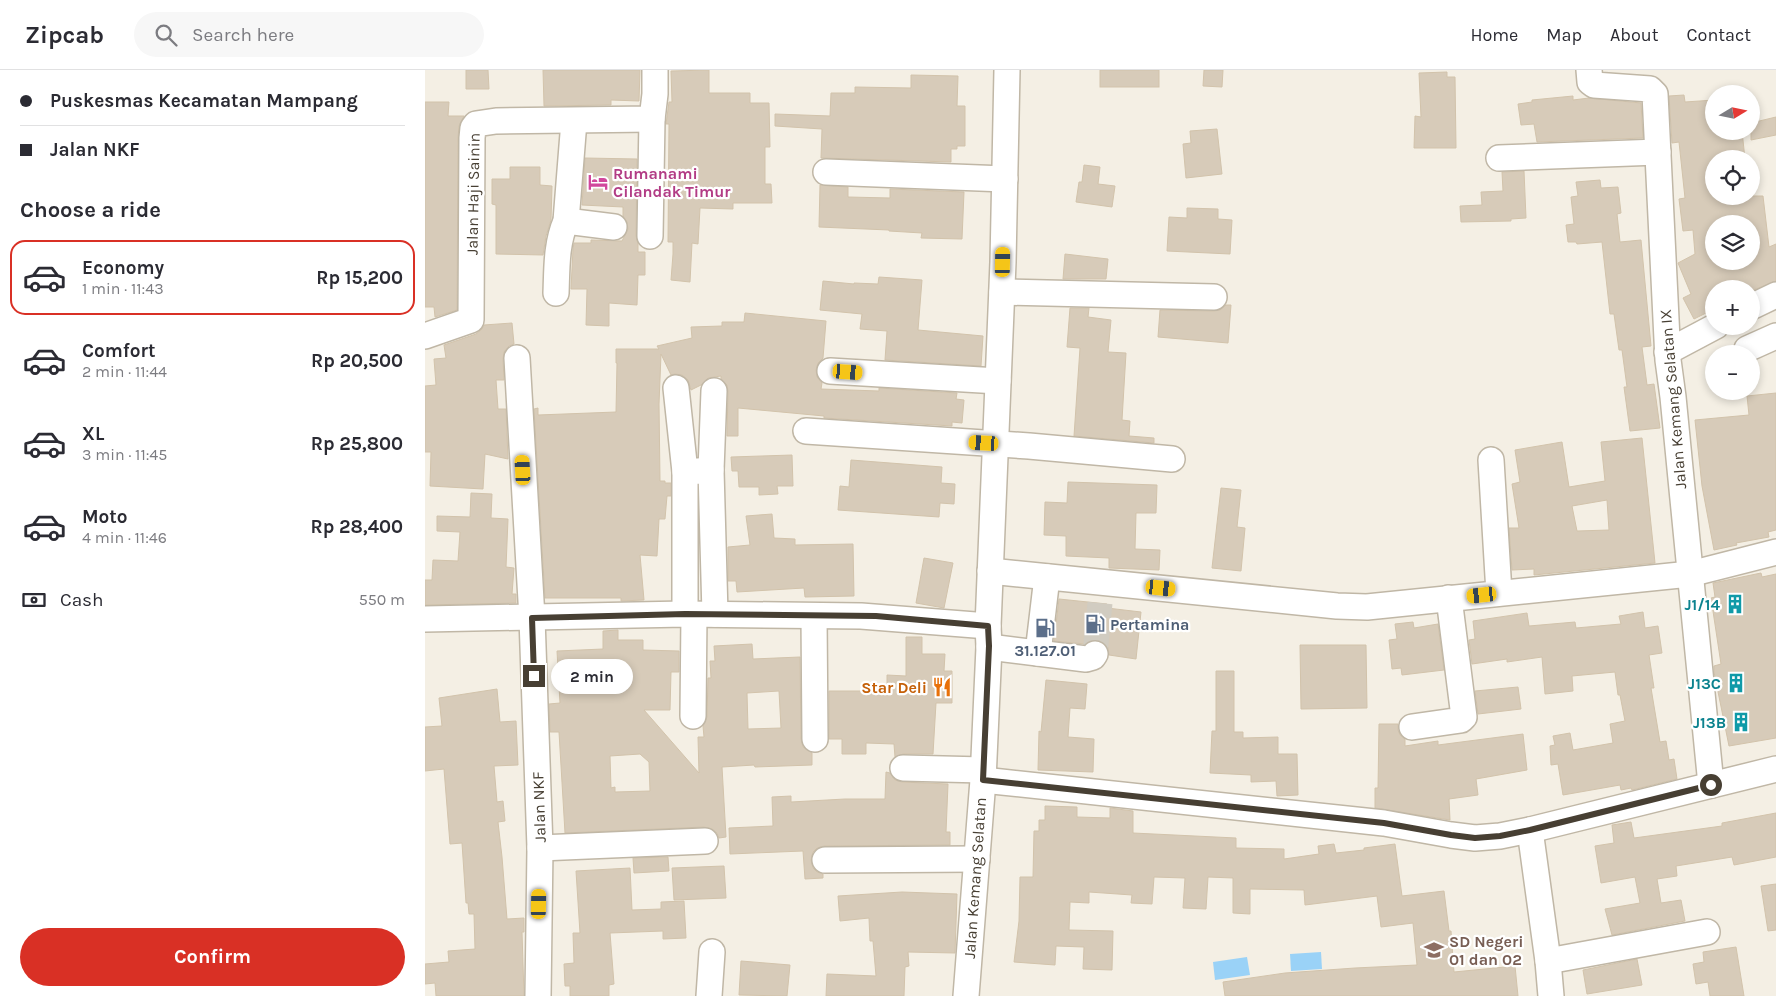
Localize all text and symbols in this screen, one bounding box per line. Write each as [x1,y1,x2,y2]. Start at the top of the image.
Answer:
search box [134,12,484,57]
text: Zipcab [25,21,104,49]
icon: search [152,21,180,49]
text: Search here [192,24,294,46]
text: Home [1470,24,1518,46]
text: Map [1546,24,1582,46]
text: About [1610,24,1659,46]
text: Contact [1687,24,1751,46]
north arrow [1705,85,1760,140]
map controls [1705,85,1760,400]
text: Puskesmas Kecamatan Mampang [50,90,358,112]
street label: Jalan Haji Sainin [462,133,484,255]
text: Jalan NKF [50,139,140,161]
button: locate [1705,150,1760,205]
place label: Rumanami Cilandak Timur [613,164,731,201]
hotel icon: Rumanami Cilandak Timur [587,171,609,193]
text: Choose a ride [20,197,161,223]
button: layers [1705,215,1760,270]
car [995,247,1010,277]
icon: car [22,255,67,300]
text: Economy [82,257,164,279]
text: Rp 15,200 [316,267,403,289]
text: 1 min · 11:43 [82,279,164,298]
button: + [1705,280,1760,335]
street label: Jalan Kemang Selatan IX [1656,308,1690,490]
icon: car [22,338,67,383]
text: Comfort [82,340,156,362]
button: − [1705,345,1760,400]
text: Rp 20,500 [311,350,403,372]
text: 2 min · 11:44 [82,362,167,381]
car [832,363,863,381]
icon: car [22,421,67,466]
text: XL [82,423,104,445]
text: Rp 25,800 [311,433,403,455]
car [968,435,999,451]
text: 3 min · 11:45 [82,445,167,464]
car [514,455,531,485]
icon: car [22,504,67,549]
text: Moto [82,506,128,528]
text: Rp 28,400 [310,516,403,538]
text: 4 min · 11:46 [82,528,167,547]
car [1145,579,1176,597]
icon: cash [20,586,48,614]
car [1466,586,1497,604]
text: Cash [60,589,104,611]
text: 550 m [359,590,405,609]
building icon: J1/14 [1724,593,1746,615]
place label: J1/14 [1684,595,1720,614]
fuel station icon: Pertamina [1084,613,1106,635]
place label: Pertamina [1110,615,1189,634]
fuel station icon: 31.127.01 [1034,617,1056,639]
place label: 31.127.01 [1014,641,1076,660]
callout: 2 min [551,658,634,694]
route end [523,665,545,687]
text: 2 min [570,667,614,686]
building icon: J13C [1725,672,1747,694]
place label: J13C [1688,674,1721,693]
restaurant icon: Star Deli [931,676,953,698]
place label: Star Deli [861,678,927,697]
building icon: J13B [1730,711,1752,733]
place label: J13B [1693,713,1726,732]
street label: Jalan NKF [528,771,550,843]
route start [1700,774,1722,796]
street label: Jalan Kemang Selatan [960,797,990,959]
car [531,889,546,919]
button: Confirm [20,928,405,986]
place label: SD Negeri 01 dan 02 [1449,932,1524,969]
school or university icon: SD Negeri 01 dan 02 [1423,939,1445,961]

